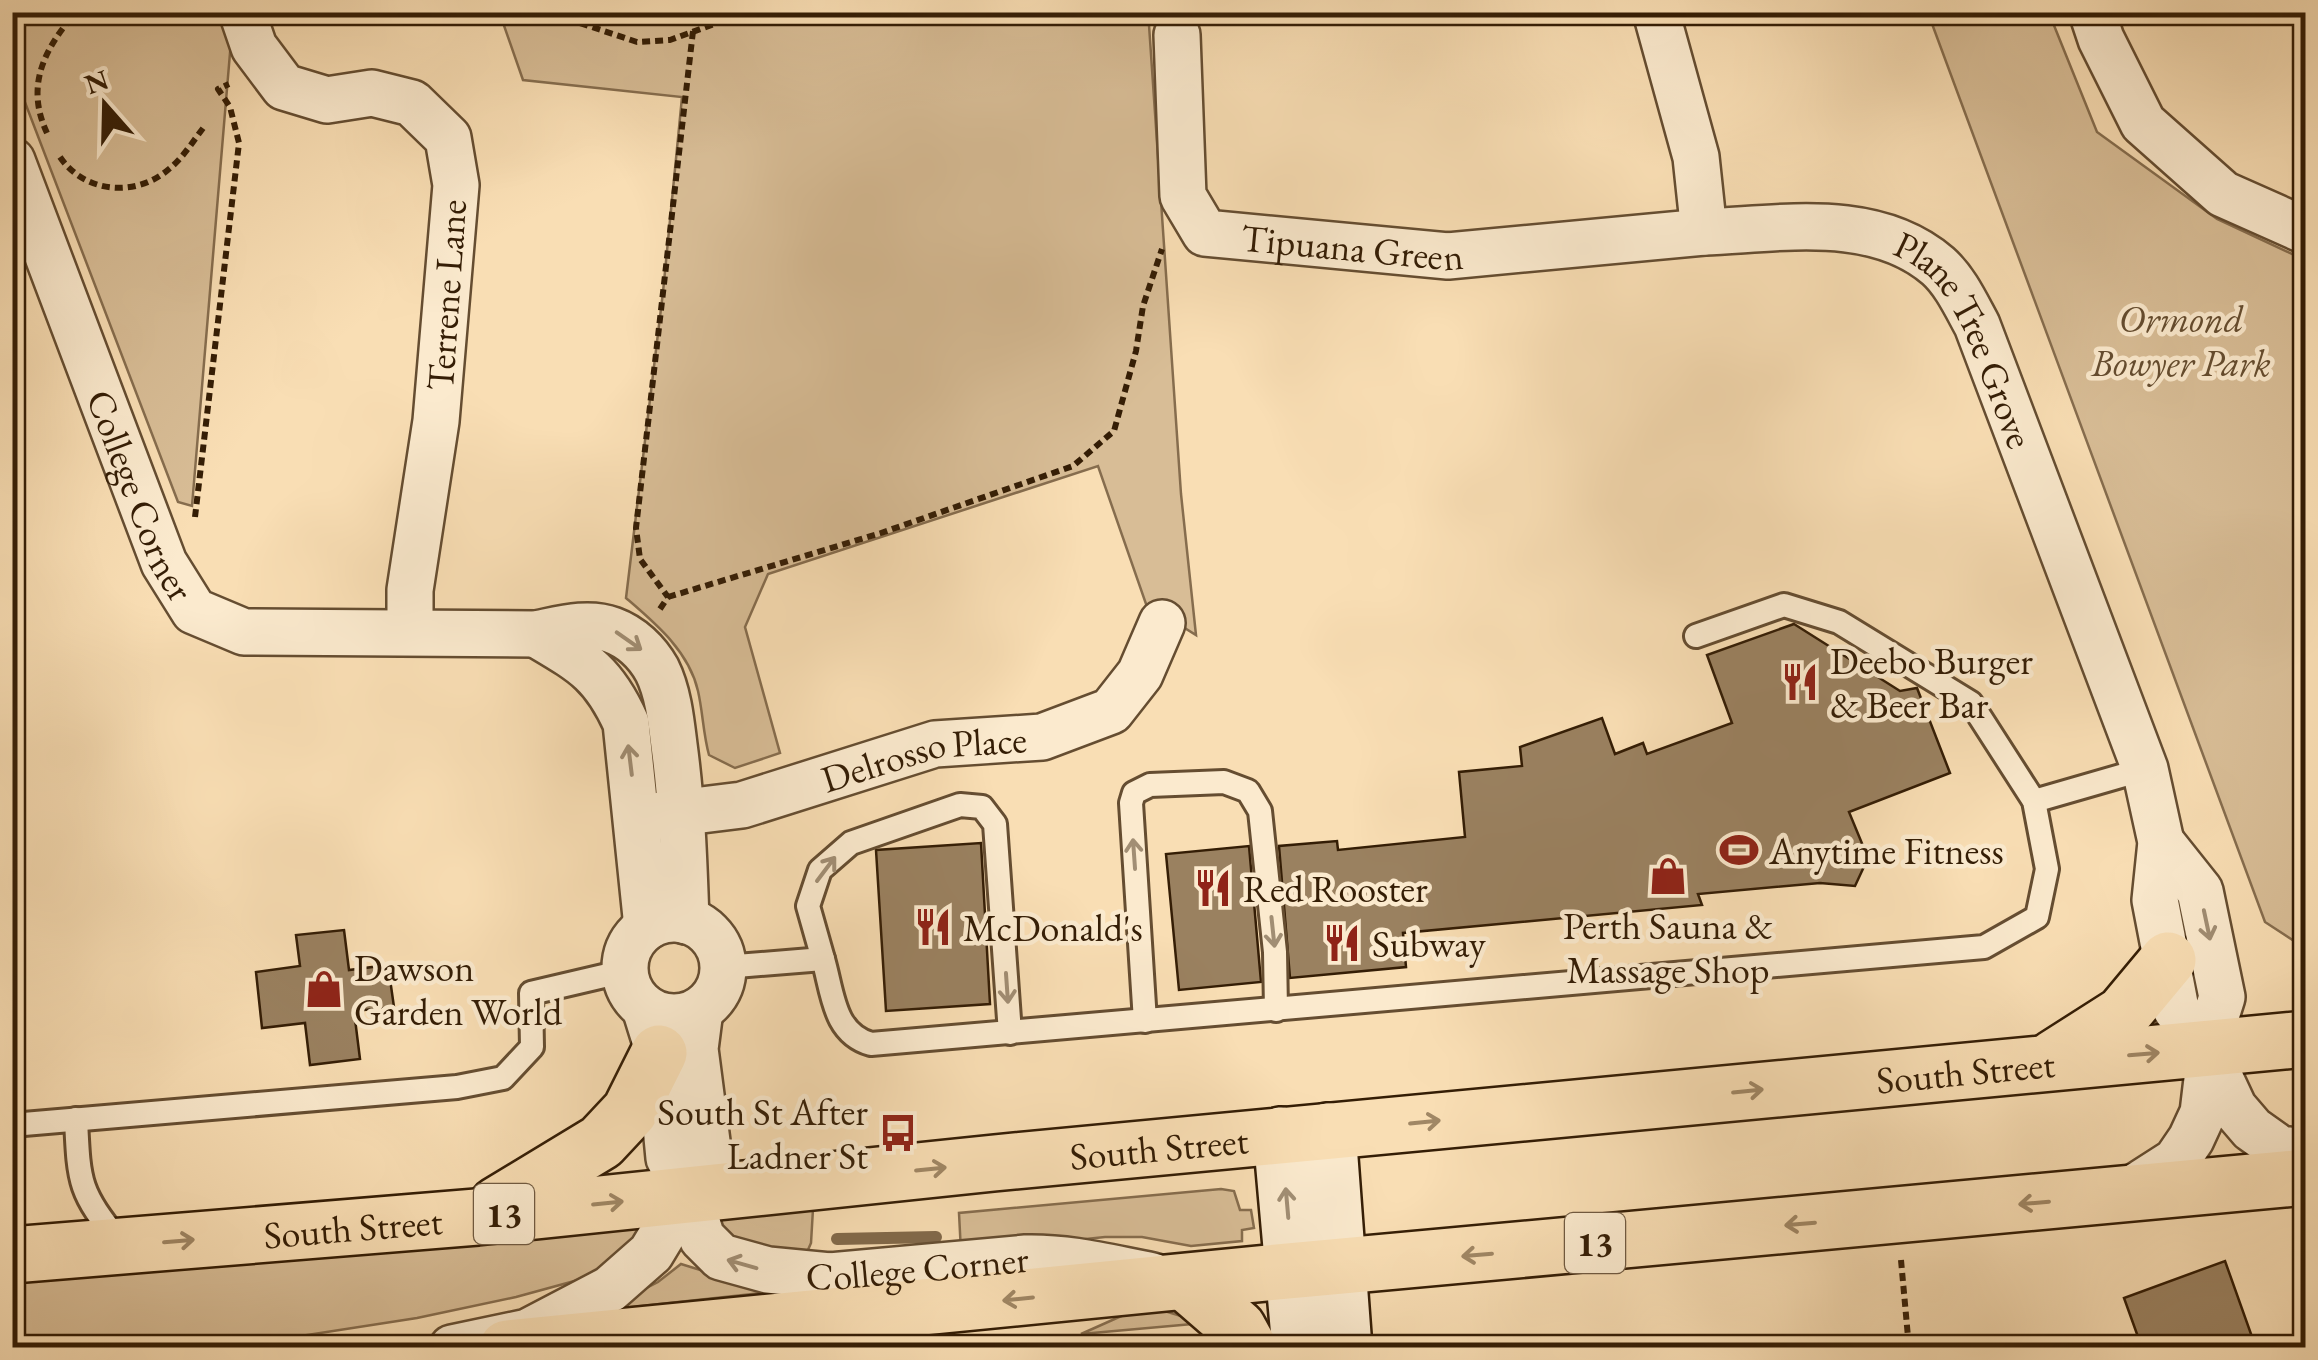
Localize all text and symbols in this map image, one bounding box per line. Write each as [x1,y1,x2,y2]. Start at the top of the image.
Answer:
north arrow [55,55,155,155]
text: N [80,61,114,102]
street label: Terrene Lane [415,198,477,392]
street label: Tipuana Green [1239,212,1465,281]
street label: Plane Tree Grove [1887,219,2046,455]
park label: Ormond Bowyer Park [2090,294,2271,387]
street label: College Corner [76,383,206,610]
one-way arrow [615,630,642,651]
place label: Deebo Burger & Beer Bar [1830,636,2033,729]
restaurant icon: Deebo Burger & Beer Bar [1779,661,1821,703]
street label: Delrosso Place [815,714,1028,803]
one-way arrow [620,745,639,777]
place label: Anytime Fitness [1768,826,2004,875]
sports icon: Anytime Fitness [1718,829,1760,871]
one-way arrow [1124,838,1143,870]
shop icon: Perth Sauna & Massage Shop [1647,855,1689,897]
one-way arrow [815,856,837,882]
place label: Red Rooster [1243,864,1428,913]
restaurant icon: Red Rooster [1192,867,1234,909]
place label: Perth Sauna & Massage Shop [1563,901,1773,994]
place label: McDonald's [963,903,1143,952]
restaurant icon: McDonald's [912,906,954,948]
one-way arrow [2199,908,2218,940]
one-way arrow [1264,916,1283,948]
place label: Subway [1372,919,1486,968]
restaurant icon: Subway [1321,922,1363,964]
place label: Dawson Garden World [354,943,563,1036]
shop icon: Dawson Garden World [303,968,345,1010]
one-way arrow [997,972,1016,1004]
street label: South Street [1874,1038,2057,1104]
one-way arrow [2128,1044,2160,1063]
one-way arrow [1731,1081,1764,1100]
place label: South St After Ladner St [657,1087,868,1180]
bus stop icon: South St After Ladner St [877,1112,919,1154]
one-way arrow [1408,1112,1440,1131]
street label: South Street [1067,1115,1250,1180]
one-way arrow [914,1159,946,1178]
road number: 13 [474,1184,534,1244]
one-way arrow [1277,1187,1296,1219]
one-way arrow [591,1193,623,1212]
one-way arrow [2019,1194,2051,1213]
street label: South Street [262,1195,444,1259]
road number: 13 [1565,1213,1625,1273]
one-way arrow [1785,1214,1817,1233]
one-way arrow [163,1231,195,1250]
street label: College Corner [804,1233,1031,1301]
one-way arrow [1461,1245,1493,1264]
one-way arrow [727,1253,758,1272]
one-way arrow [1002,1289,1034,1308]

